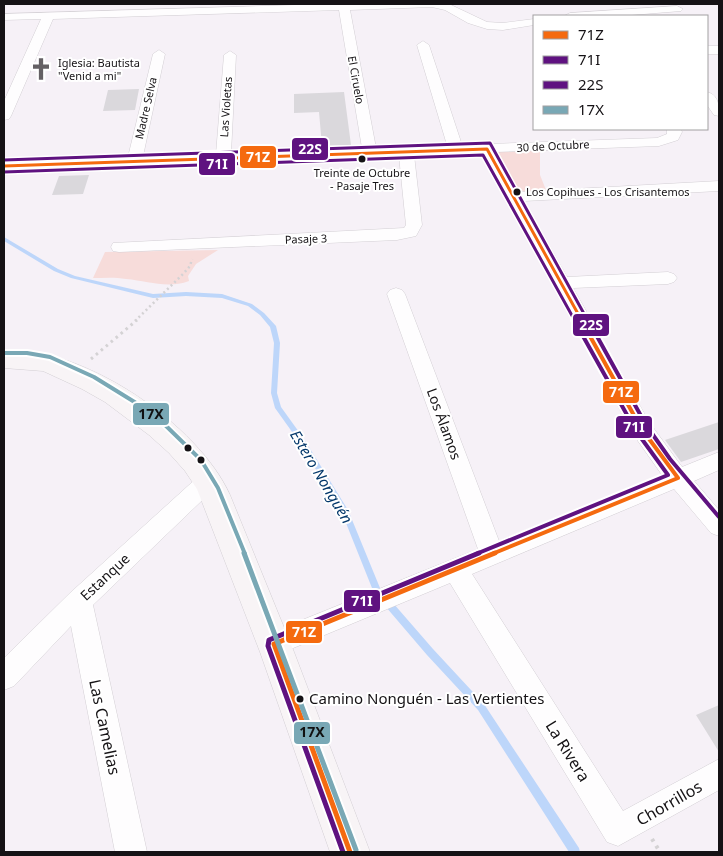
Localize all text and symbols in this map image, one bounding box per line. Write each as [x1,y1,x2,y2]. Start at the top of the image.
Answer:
legend [533,15,708,130]
text: 71Z [578,24,604,44]
text: 71I [578,49,600,69]
place label: Iglesia: Bautista "Venid a mi" [58,55,140,83]
street label: El Ciruelo [345,55,368,105]
church icon: Iglesia: Bautista "Venid a mi" [28,56,54,82]
text: 22S [578,74,603,94]
street label: Madre Selva [131,75,160,140]
street label: Las Violetas [216,76,235,138]
text: 17X [578,99,604,119]
street label: 30 de Octubre [516,136,590,155]
line badge: 22S [291,137,329,161]
text: 22S [298,139,322,158]
line badge: 71Z [239,145,277,169]
text: 71Z [246,147,270,166]
line badge: 71I [198,152,236,176]
text: 71I [206,154,228,173]
marker: Treinte de Octubre - Pasaje Tres [357,154,367,164]
place label: Treinte de Octubre - Pasaje Tres [314,165,410,193]
place label: Los Copihues - Los Crisantemos [526,184,690,199]
marker: Los Copihues - Los Crisantemos [512,187,522,197]
street label: Pasaje 3 [284,230,327,247]
line badge: 22S [572,313,610,337]
text: 22S [579,315,603,334]
line badge: 71Z [602,380,640,404]
text: 71Z [609,382,633,401]
street label: Los Álamos [423,385,466,463]
line badge: 17X [132,402,170,426]
text: 17X [138,404,164,423]
line badge: 71I [615,415,653,439]
text: 71I [623,417,645,436]
water label: Estero Nonguén [286,426,358,527]
unlabelled marker [183,443,193,453]
unlabelled marker [196,455,206,465]
street label: Estanque [76,549,134,604]
line badge: 71I [343,589,381,613]
text: 71I [351,591,373,610]
line badge: 71Z [285,620,323,644]
text: 71Z [292,622,316,641]
street label: Las Camelias [84,677,126,777]
place label: Camino Nonguén - Las Vertientes [309,688,544,708]
marker: Camino Nonguén - Las Vertientes [295,694,305,704]
street label: La Rivera [541,716,595,786]
line badge: 17X [293,721,331,745]
text: 17X [299,722,325,741]
street label: Chorrillos [632,775,706,831]

